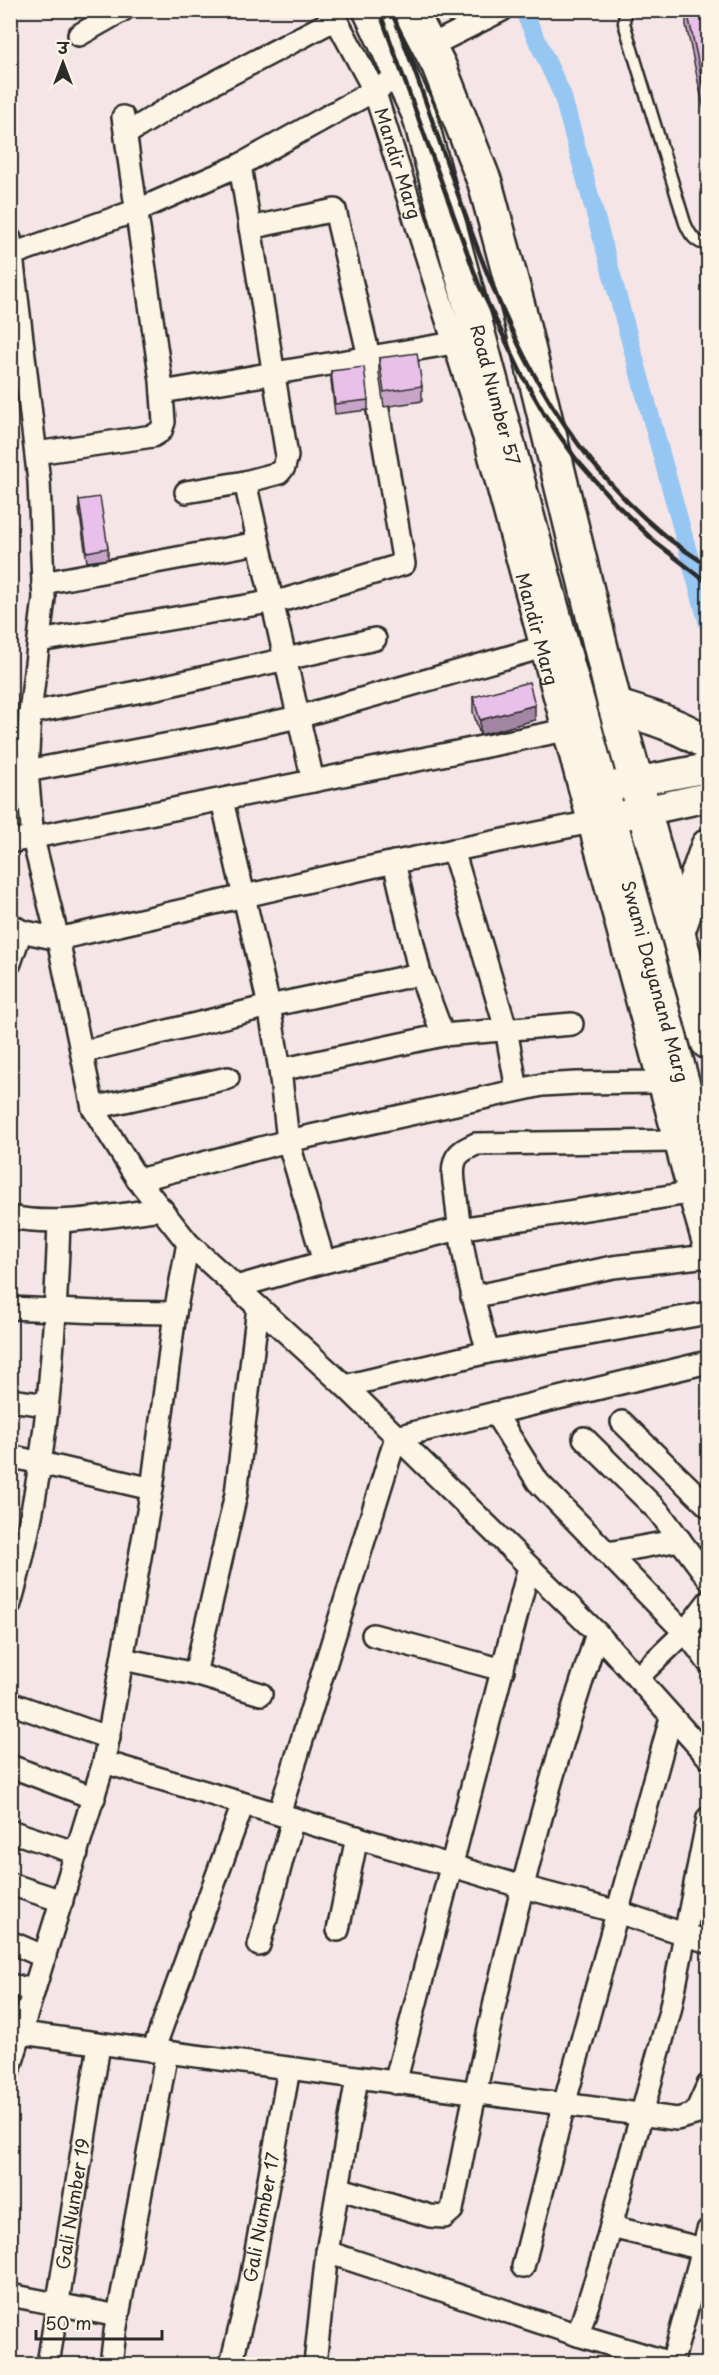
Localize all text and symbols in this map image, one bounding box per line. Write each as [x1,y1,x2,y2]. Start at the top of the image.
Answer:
north arrow [33,33,93,93]
text: उ [56,35,70,59]
street label: Mandir Marg [368,104,429,222]
street label: Road Number 57 [464,321,528,468]
street label: Mandir Marg [510,570,566,688]
street label: Swami Dayanand Marg [615,877,697,1085]
street label: Gali Number 19 [48,2136,96,2272]
street label: Gali Number 17 [236,2149,286,2284]
scale bar [36,2303,162,2341]
text: 50 m [45,2309,92,2336]

